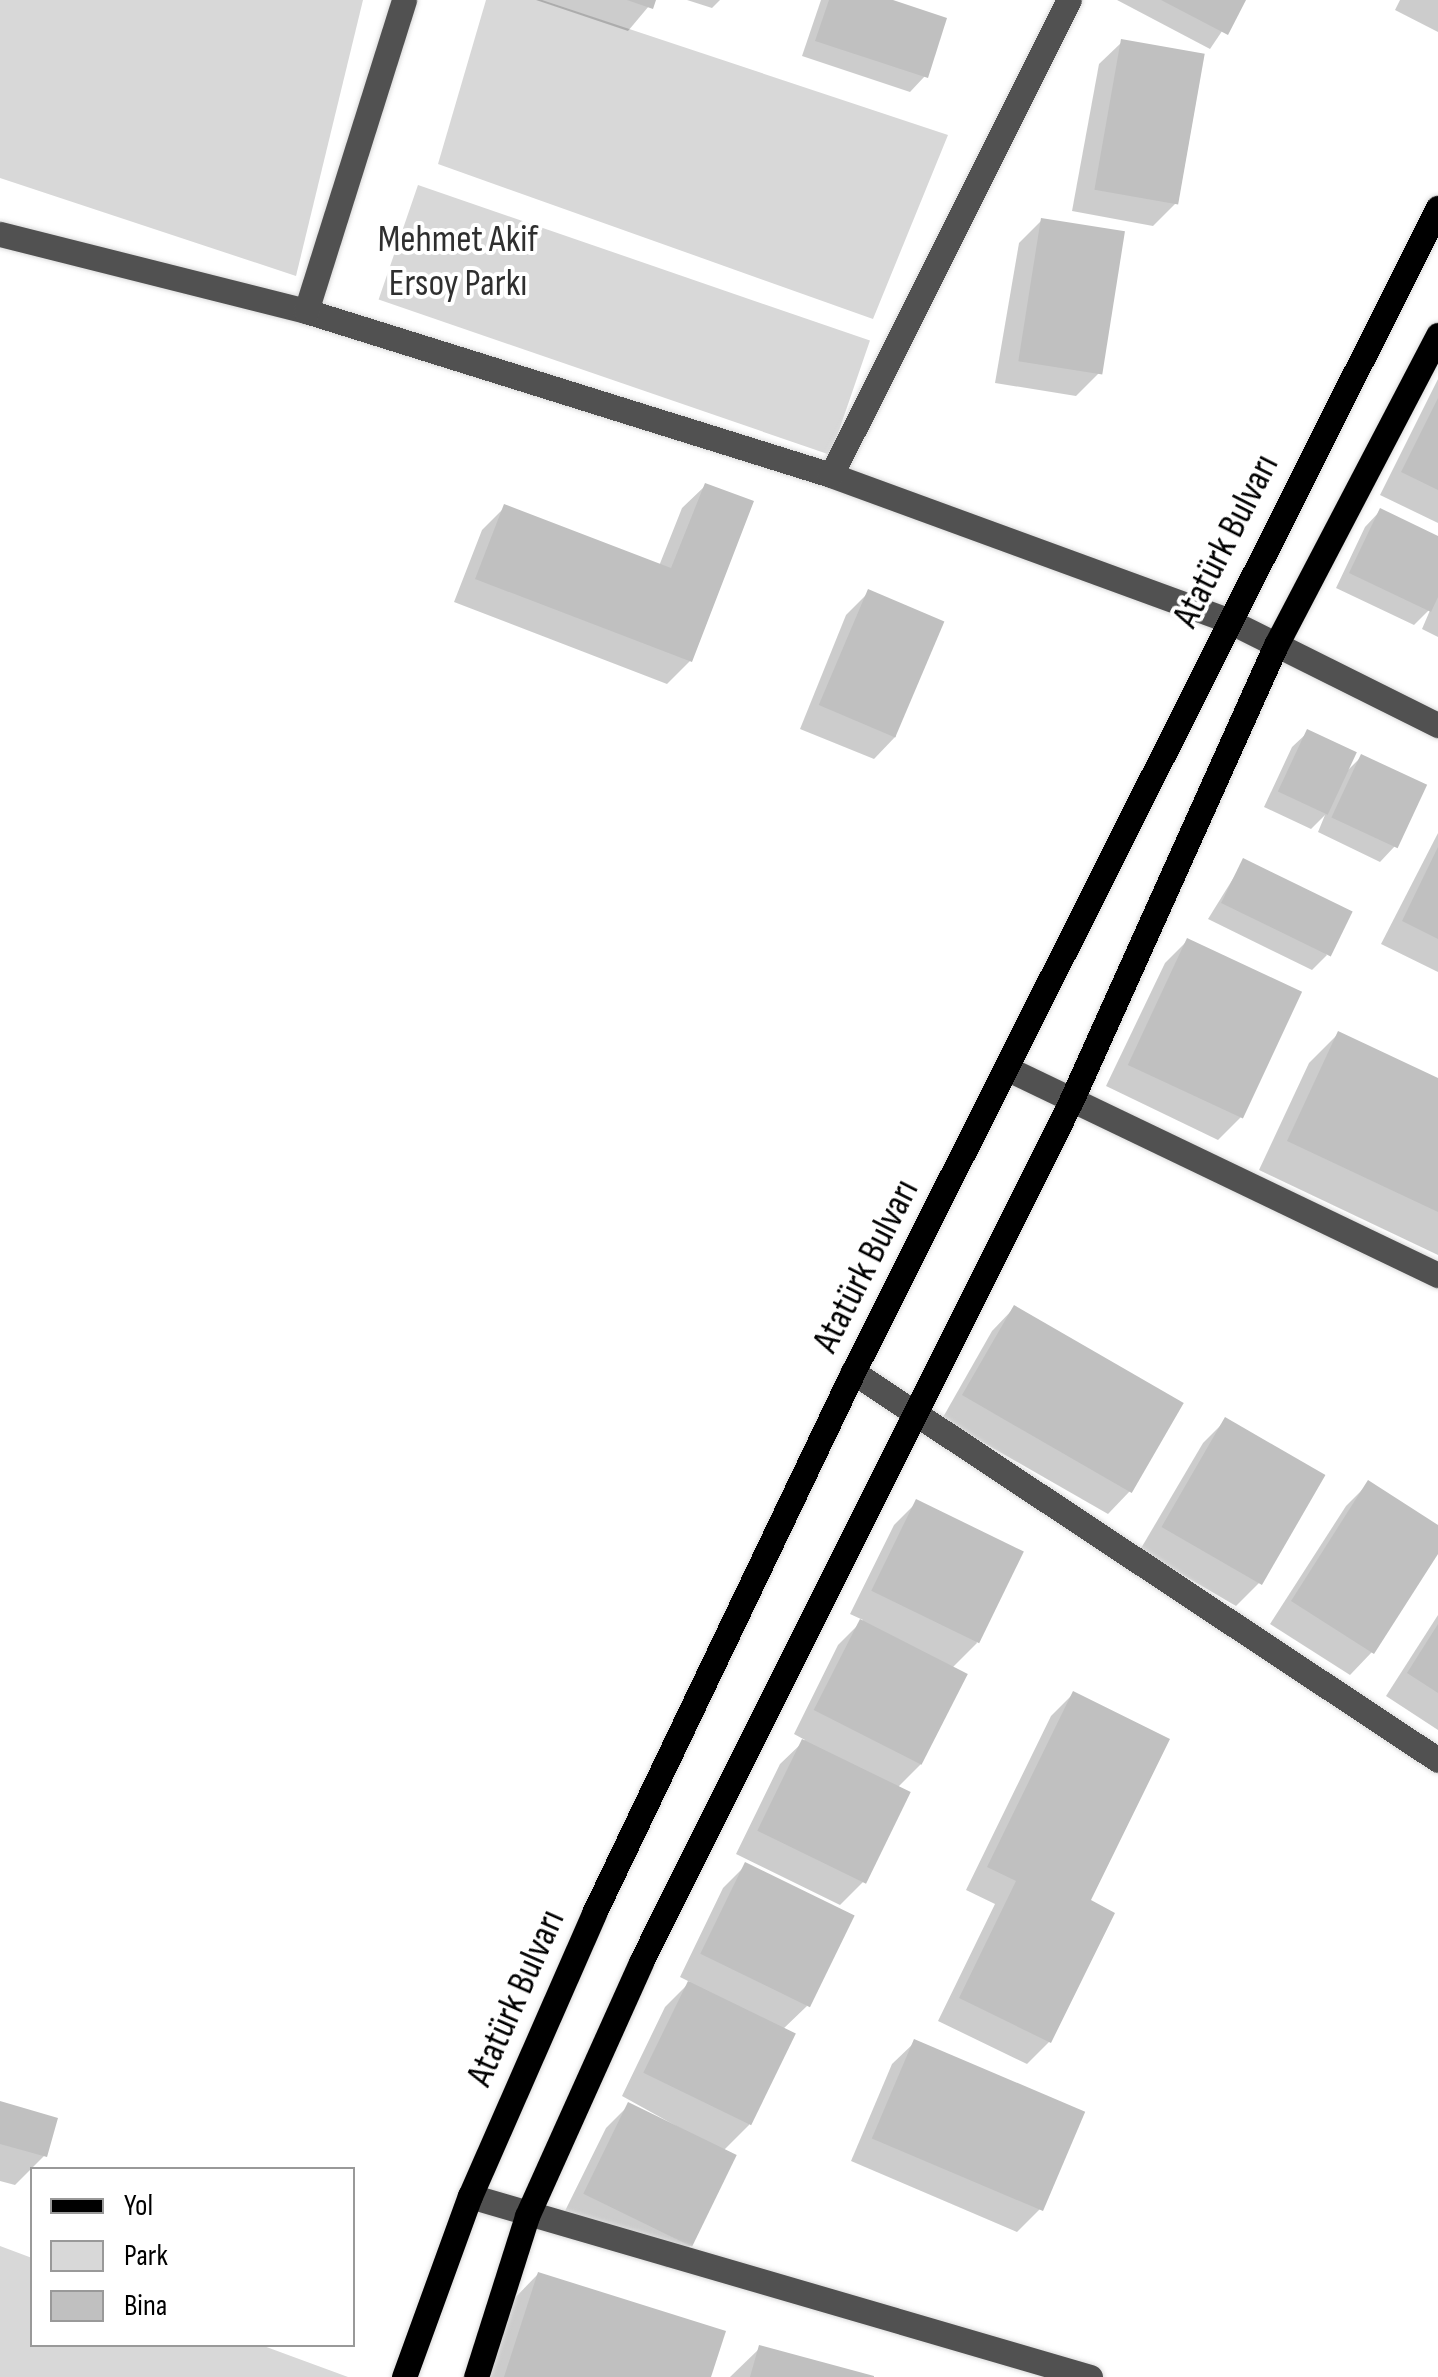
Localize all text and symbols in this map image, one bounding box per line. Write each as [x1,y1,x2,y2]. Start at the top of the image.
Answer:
park label: Mehmet Akif Ersoy Parkı [378,217,538,306]
street label: Atatürk Bulvarı [1163,447,1289,635]
street label: Atatürk Bulvarı [803,1172,929,1360]
street label: Atatürk Bulvarı [457,1903,575,2093]
legend [30,2167,355,2347]
text: Yol [124,2188,153,2224]
text: Park [124,2238,168,2274]
text: Bina [124,2288,167,2324]

